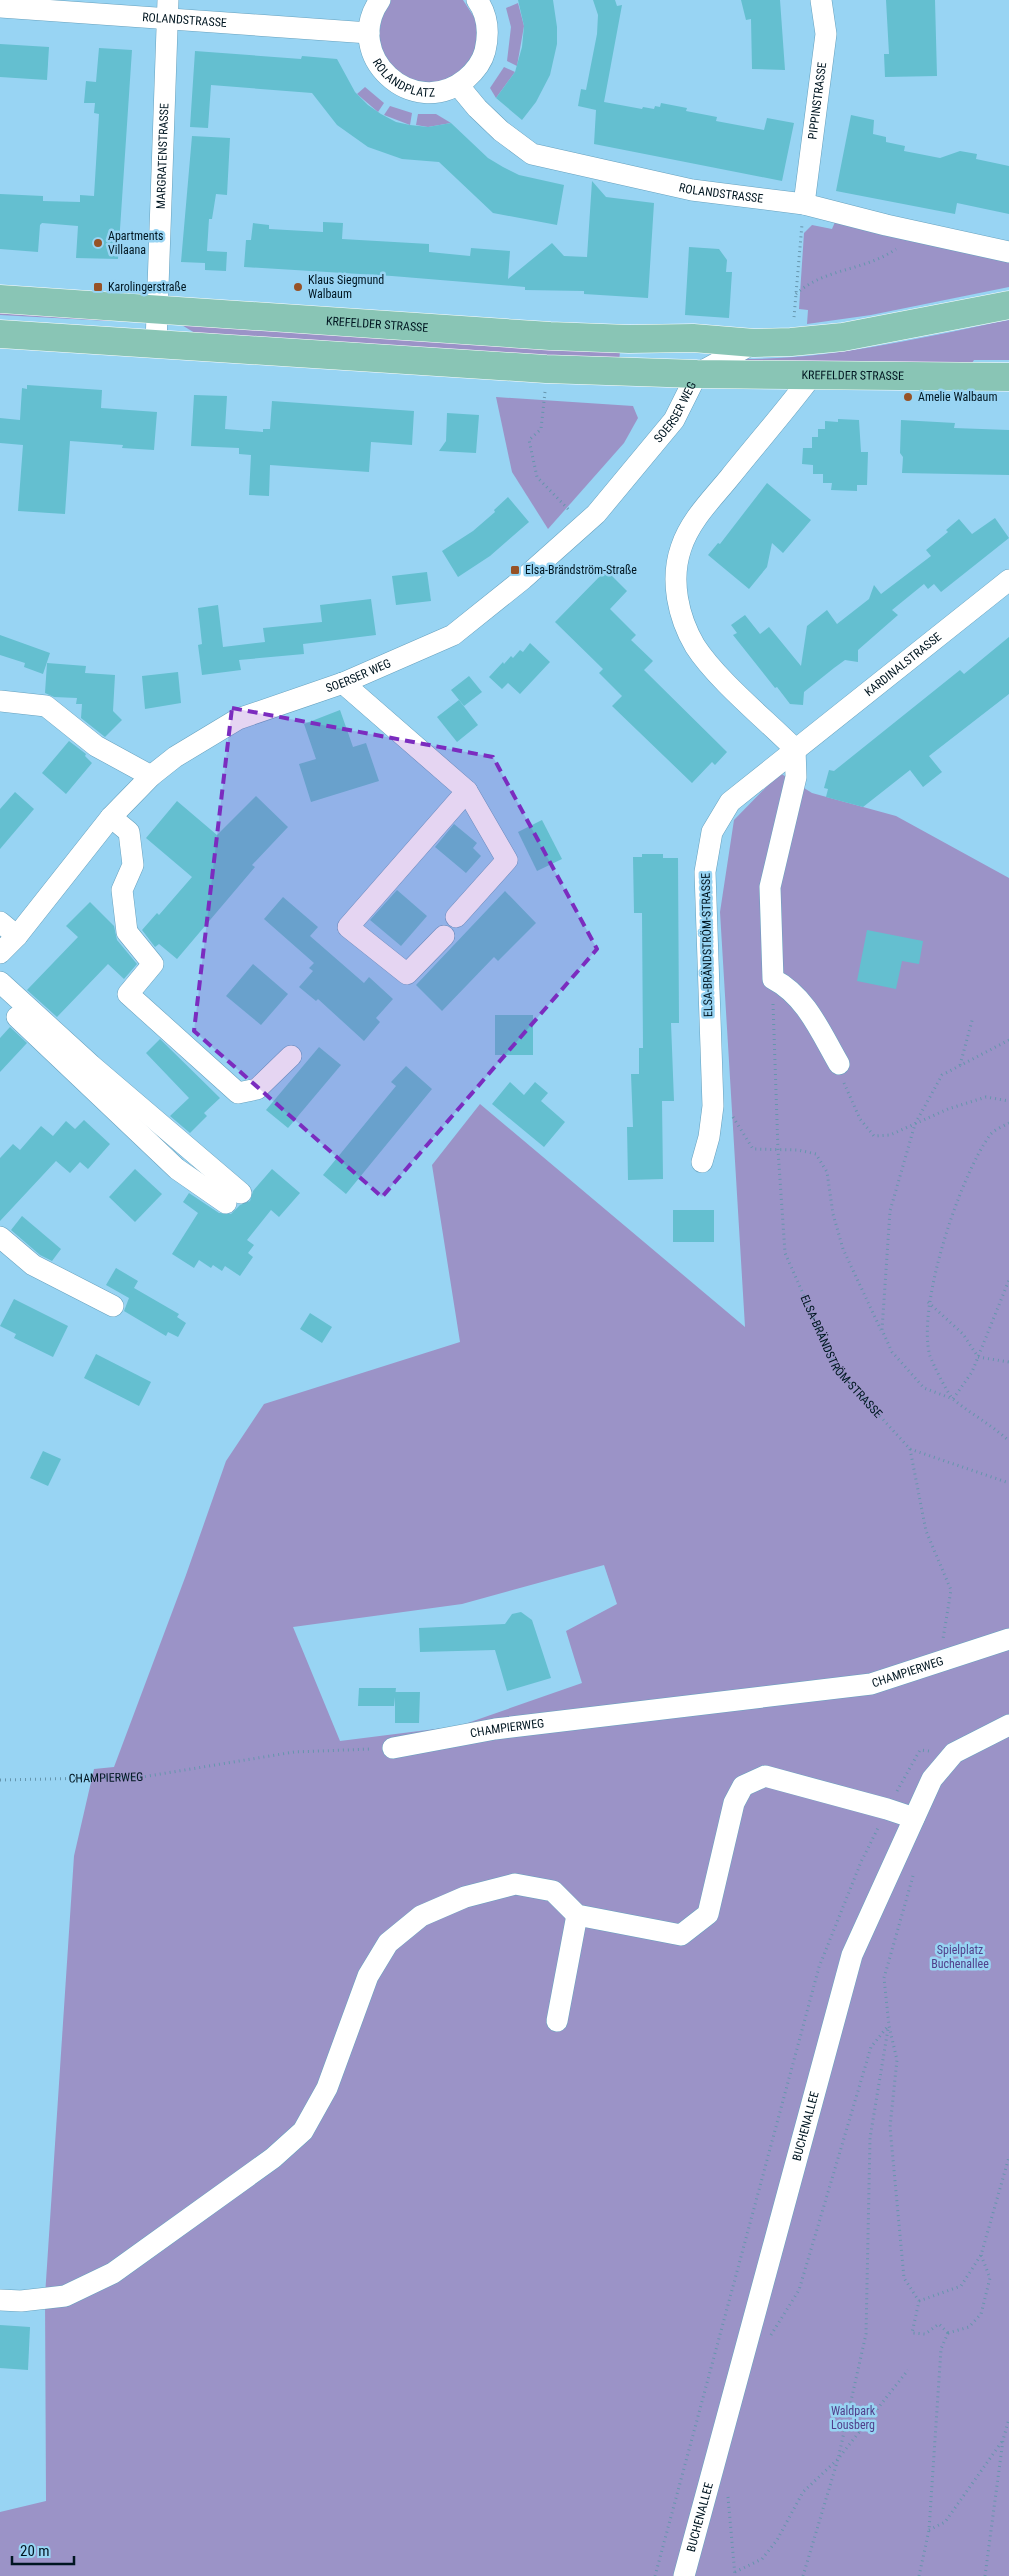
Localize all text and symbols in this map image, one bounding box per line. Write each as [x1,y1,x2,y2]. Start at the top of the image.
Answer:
street label: ROLANDSTRASSE [142,10,227,30]
street label: ROLANDPLATZ [370,56,435,100]
street label: PIPPINSTRASSE [805,61,829,140]
street label: MARGRATENSTRASSE [154,103,171,209]
street label: ROLANDSTRASSE [678,180,764,206]
place label: Apartments Villaana [108,229,164,257]
marker: Apartments Villaana [92,237,104,249]
place label: Klaus Siegmund Walbaum [308,273,384,301]
place label: Karolingerstraße [108,280,187,294]
marker: Karolingerstraße [92,281,104,293]
marker: Klaus Siegmund Walbaum [292,281,304,293]
street label: KREFELDER STRASSE [326,314,429,335]
street label: KREFELDER STRASSE [801,368,904,383]
street label: SOERSER WEG [651,379,699,446]
place label: Amelie Walbaum [918,390,997,404]
marker: Amelie Walbaum [902,391,914,403]
place label: Elsa-Brändström-Straße [525,563,637,577]
marker: Elsa-Brändström-Straße [509,564,521,576]
street label: KARDINALSTRASSE [862,630,944,699]
street label: SOERSER WEG [324,656,393,695]
street label: ELSA-BRÄNDSTRÖM-STRASSE [698,873,715,1017]
street label: ELSA-BRÄNDSTRÖM-STRASSE [797,1293,885,1421]
street label: CHAMPIERWEG [870,1654,945,1690]
street label: CHAMPIERWEG [469,1716,545,1740]
street label: CHAMPIERWEG [69,1770,143,1786]
park label: Spielplatz Buchenallee [931,1943,989,1971]
street label: BUCHENALLEE [790,2090,822,2162]
park label: Waldpark Lousberg [831,2404,876,2432]
street label: BUCHENALLEE [684,2481,716,2553]
scale bar [12,2534,75,2566]
text: 20 m [20,2542,50,2560]

